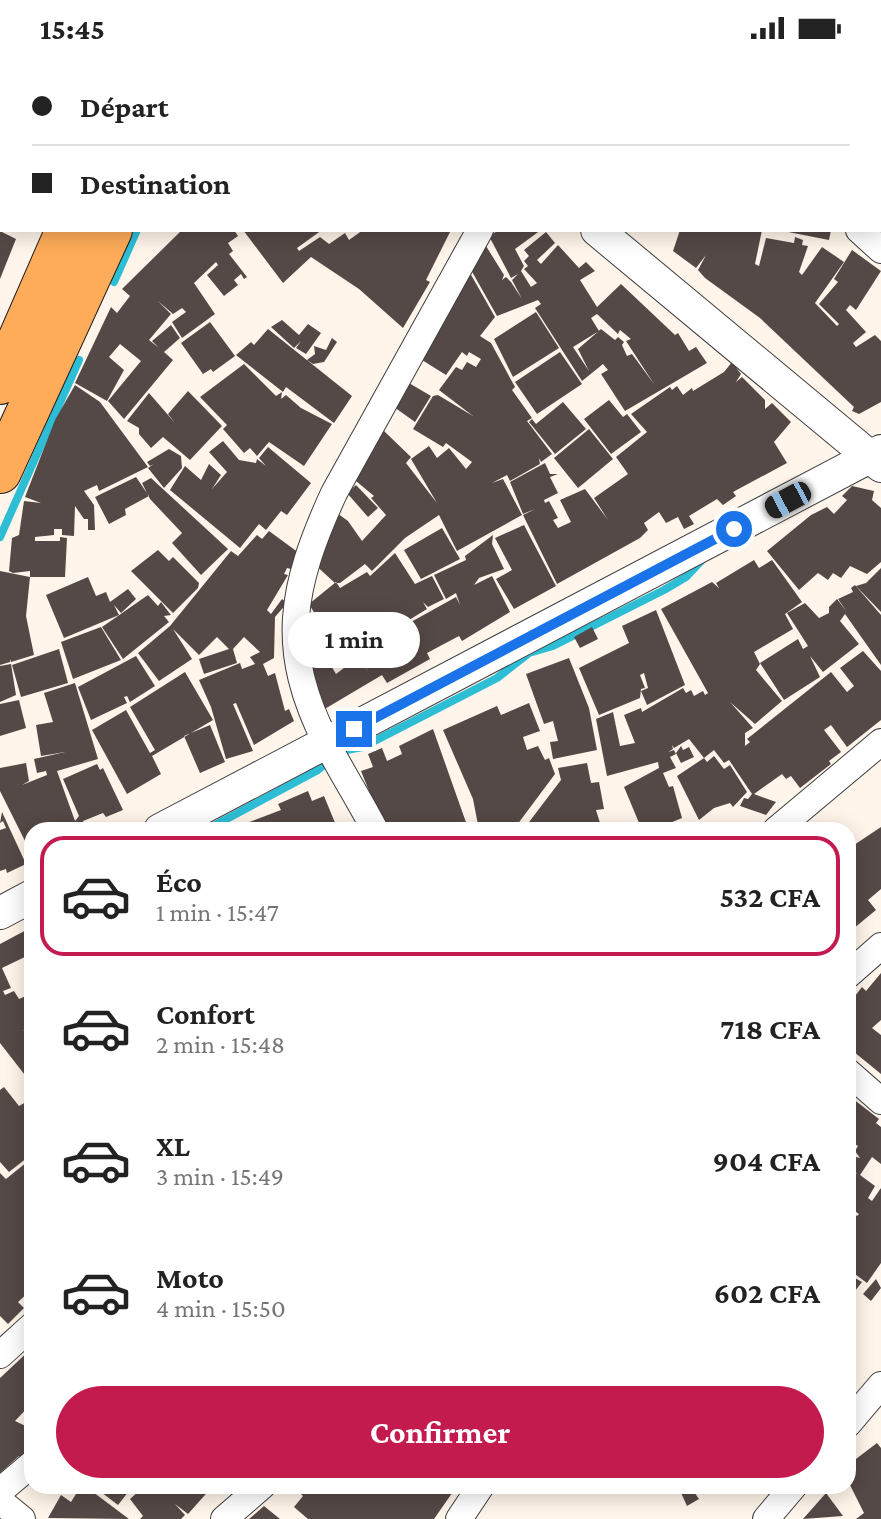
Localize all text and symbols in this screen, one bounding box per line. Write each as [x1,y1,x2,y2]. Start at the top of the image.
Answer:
text: 15:45 [40,12,105,45]
text: Départ [80,90,169,123]
text: Destination [80,167,231,200]
car [761,478,815,522]
route start [716,511,752,547]
callout: 1 min [288,613,420,669]
text: 1 min [324,625,384,654]
route end [336,711,372,747]
icon: car [60,860,132,932]
text: Éco [156,865,202,898]
text: 532 CFA [720,880,820,913]
text: 1 min · 15:47 [156,898,279,927]
icon: car [60,992,132,1064]
text: Confort [156,997,255,1030]
text: 718 CFA [720,1012,820,1045]
text: 2 min · 15:48 [156,1030,285,1059]
icon: car [60,1124,132,1196]
text: XL [156,1129,190,1162]
text: 904 CFA [713,1144,820,1177]
text: 3 min · 15:49 [156,1162,284,1191]
icon: car [60,1256,132,1328]
text: Moto [156,1261,224,1294]
text: 602 CFA [714,1276,820,1309]
text: 4 min · 15:50 [156,1294,286,1323]
button: Confirmer [56,1386,824,1478]

